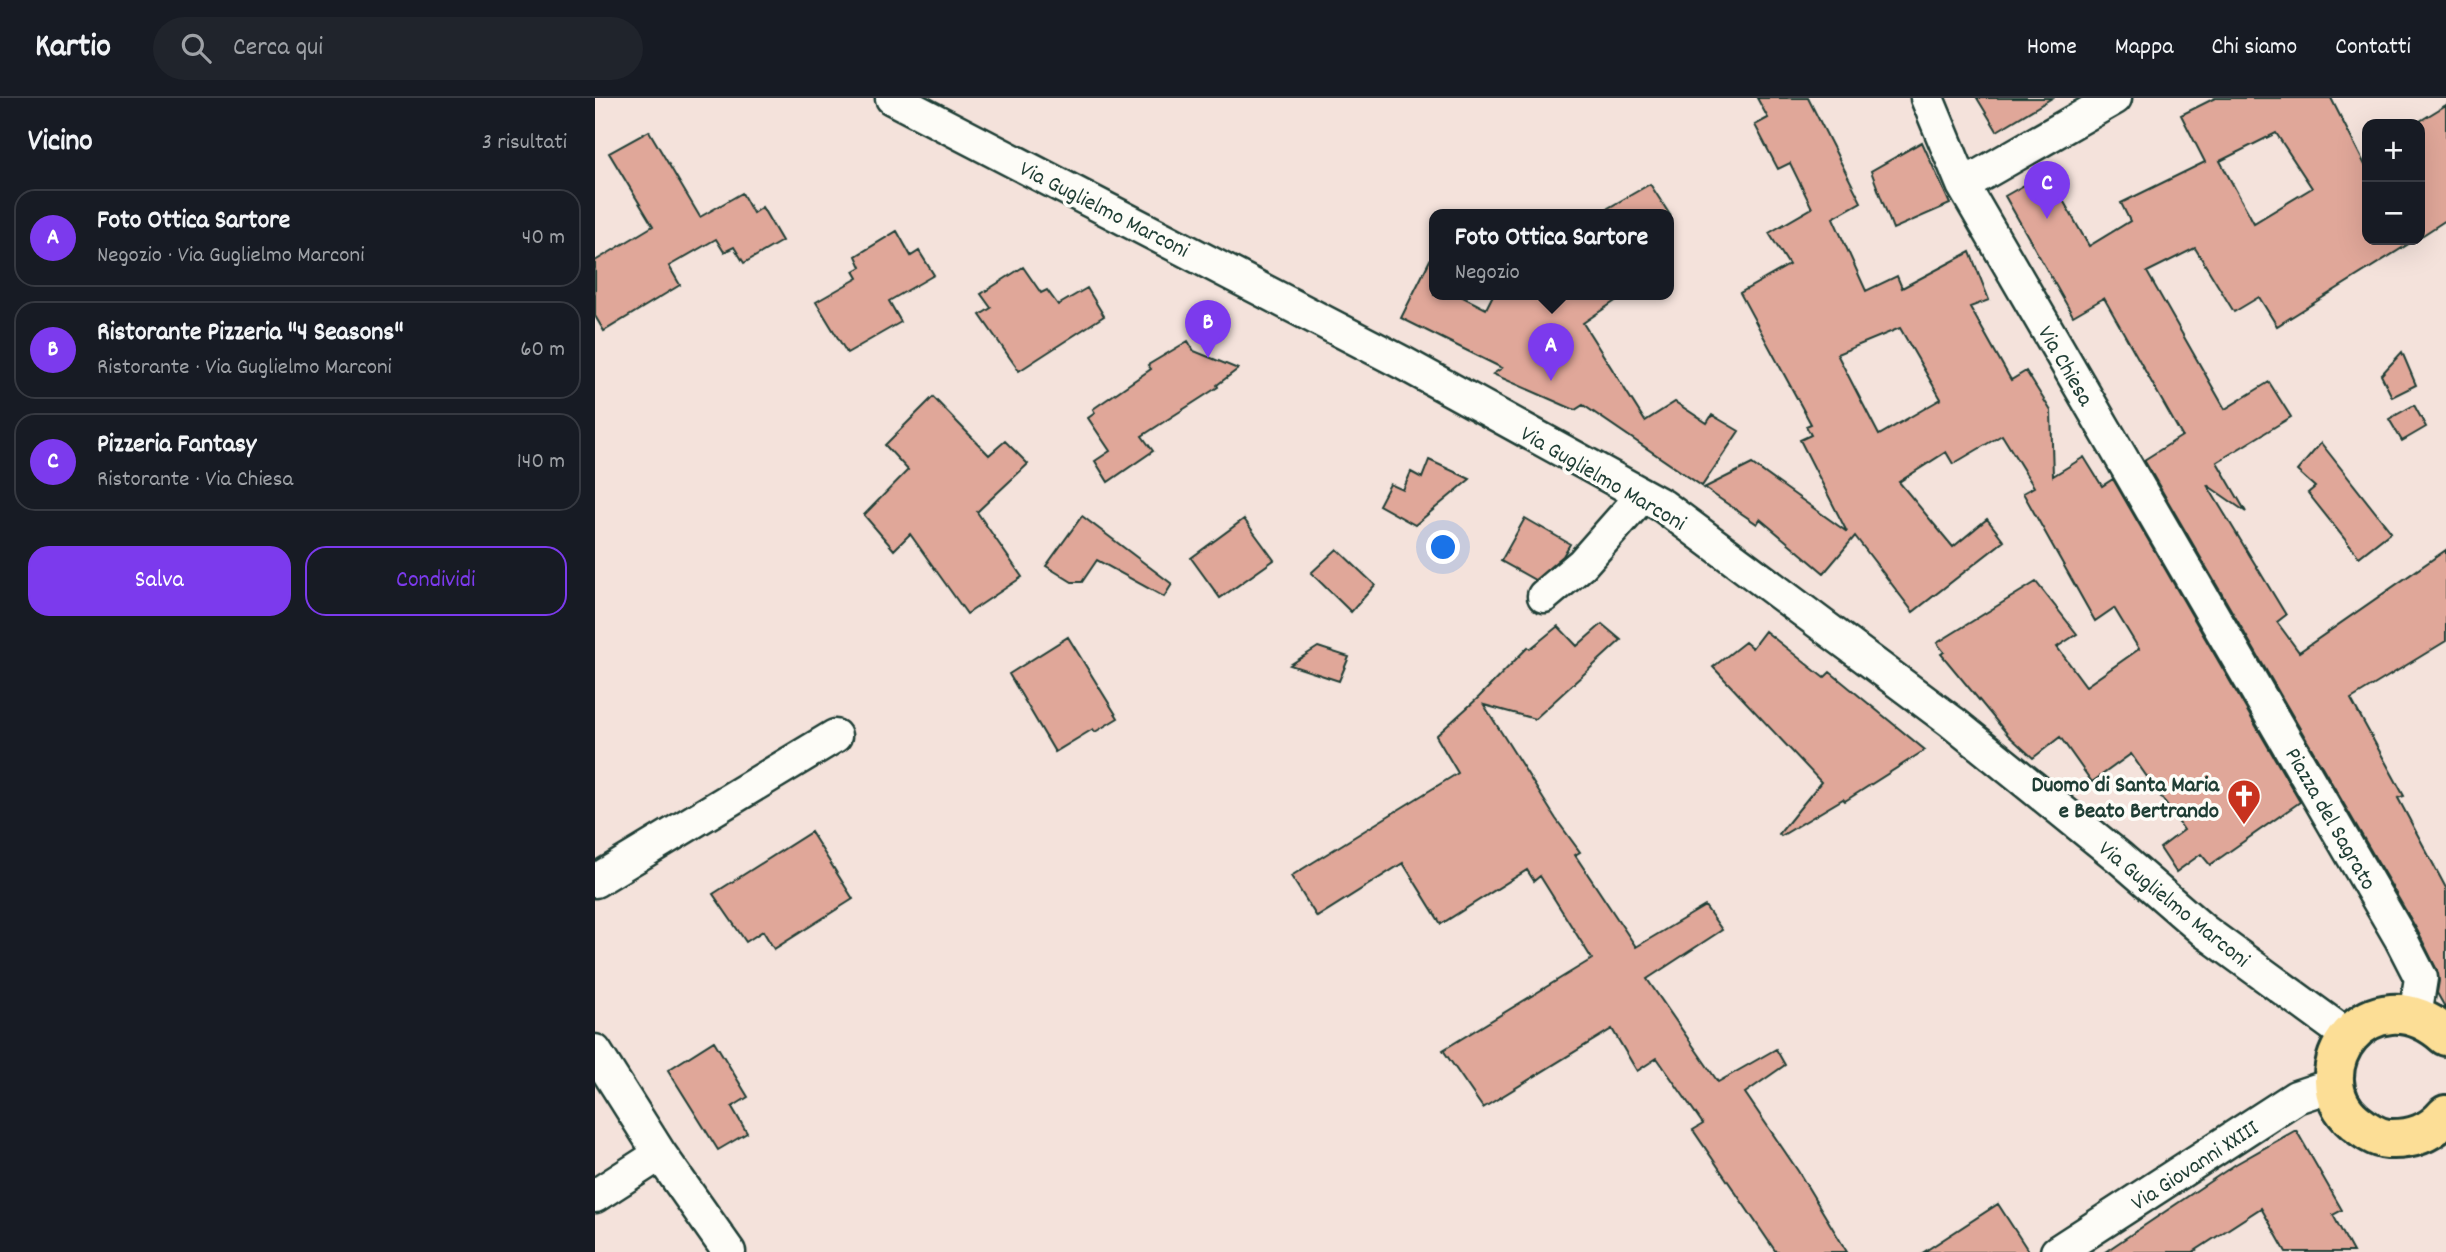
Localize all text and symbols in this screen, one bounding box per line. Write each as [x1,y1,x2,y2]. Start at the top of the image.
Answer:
search box [153,17,643,80]
text: Kartio [35,25,111,72]
icon: search [177,29,215,67]
text: Cerca qui [233,30,323,67]
text: Home [2027,31,2077,65]
text: Mappa [2115,31,2174,65]
text: Chi siamo [2212,31,2297,65]
text: Contatti [2335,31,2411,65]
map controls [2362,119,2425,245]
button: + [2362,119,2425,182]
text: Vicino [28,122,93,165]
text: 3 risultati [482,127,567,160]
street label: Via Guglielmo Marconi [1013,154,1194,268]
pin: C [2024,161,2070,219]
button: − [2362,182,2425,245]
text: Foto Ottica Sartore [97,203,290,240]
popup [1429,209,1674,300]
text: Foto Ottica Sartore [1455,220,1648,257]
text: A [47,222,59,255]
text: 40 m [522,222,565,255]
text: Negozio · Via Guglielmo Marconi [97,240,364,273]
text: Negozio [1455,257,1520,290]
pin: B [1185,300,1231,358]
text: Ristorante Pizzeria "4 Seasons" [97,315,404,352]
street label: Via Chiesa [2028,320,2101,414]
pin: A [1528,323,1574,381]
text: B [48,334,58,367]
text: 60 m [520,334,565,367]
text: Ristorante · Via Guglielmo Marconi [97,352,392,385]
street label: Via Guglielmo Marconi [1513,419,1691,541]
text: Pizzeria Fantasy [97,427,256,464]
text: C [47,446,59,479]
text: 140 m [517,446,565,479]
text: Ristorante · Via Chiesa [97,464,293,497]
your location [1426,530,1460,564]
button: Salva [28,546,291,616]
button: Condividi [305,546,567,616]
street label: Piazza del Sagrato [2275,742,2383,897]
place label: Duomo di Santa Maria e Beato Bertrando [2032,770,2220,829]
church icon: Duomo di Santa Maria e Beato Bertrando [2225,777,2263,826]
street label: Via Guglielmo Marconi [2090,834,2256,977]
street label: Via Giovanni XXIII [2126,1113,2266,1221]

